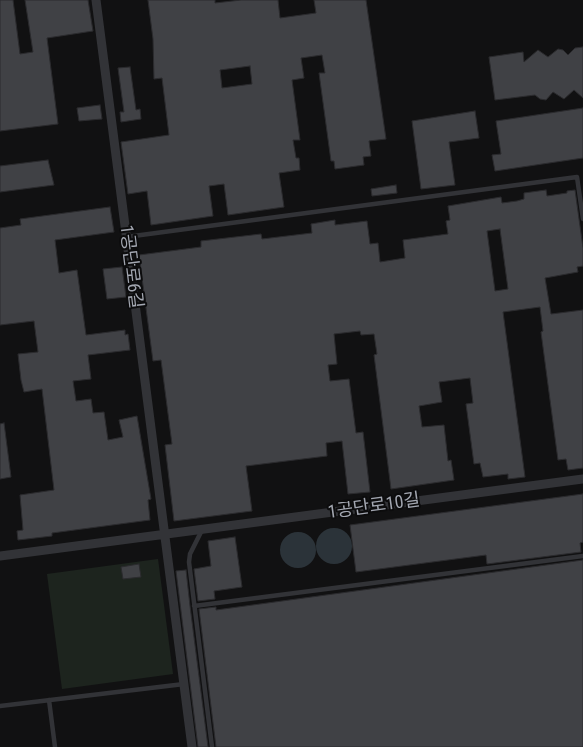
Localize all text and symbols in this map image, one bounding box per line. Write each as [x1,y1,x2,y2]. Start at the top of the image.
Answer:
street label: 1공단로6길 [114,224,146,310]
street label: 1공단로10길 [327,490,421,524]

